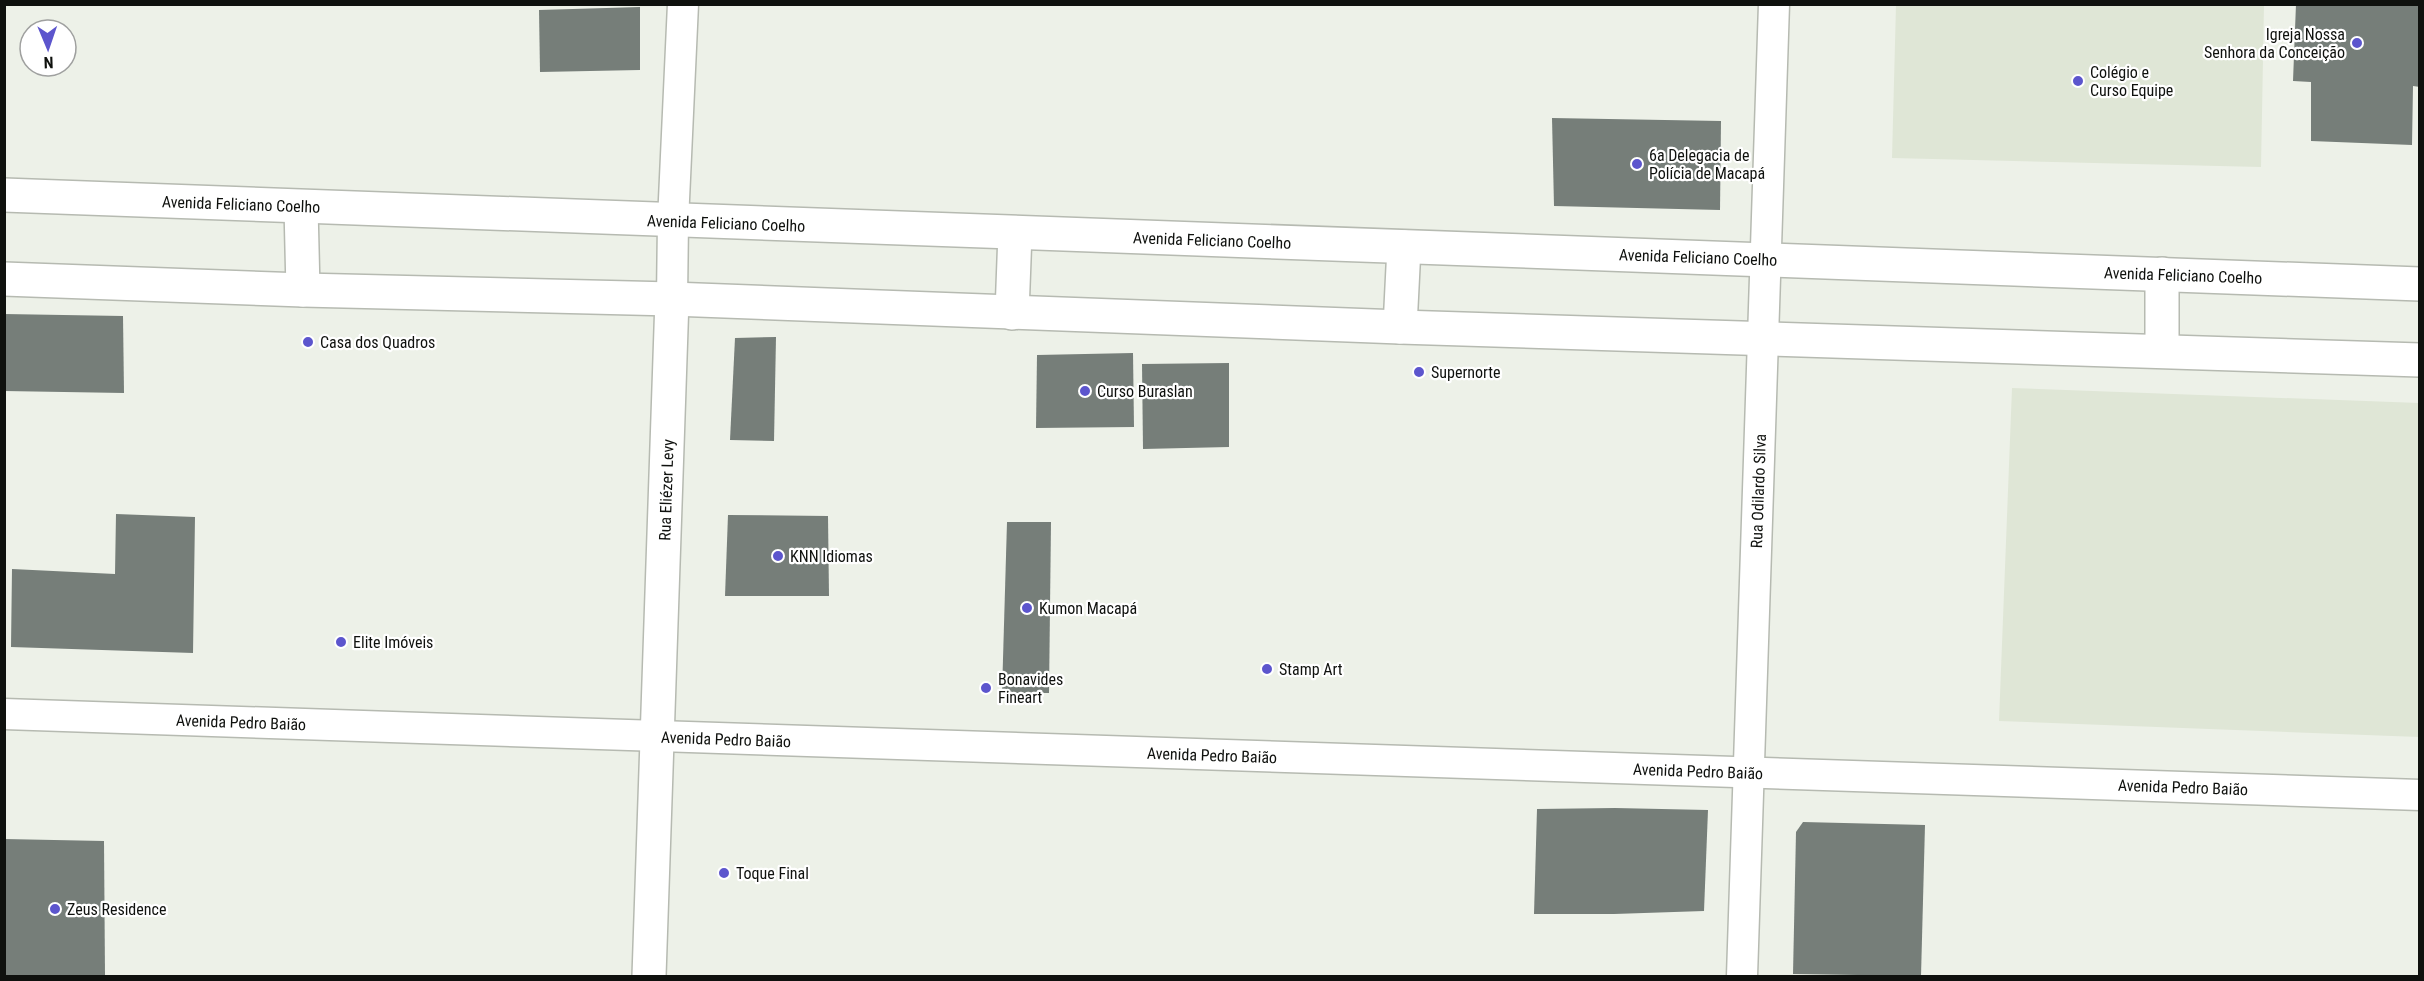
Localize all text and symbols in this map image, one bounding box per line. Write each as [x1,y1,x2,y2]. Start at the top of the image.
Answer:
north arrow [18,18,78,78]
place label: Igreja Nossa Senhora da Conceição [2204,25,2345,62]
marker: Igreja Nossa Senhora da Conceição [2350,36,2364,50]
text: N [43,53,54,72]
place label: Colégio e Curso Equipe [2090,63,2173,100]
marker: Colégio e Curso Equipe [2071,74,2085,88]
place label: 6a Delegacia de Polícia de Macapá [1649,146,1765,183]
marker: 6a Delegacia de Polícia de Macapá [1630,157,1644,171]
street label: Avenida Feliciano Coelho [162,192,320,217]
street label: Avenida Feliciano Coelho [647,211,805,236]
street label: Avenida Feliciano Coelho [1133,228,1291,253]
street label: Avenida Feliciano Coelho [1619,245,1777,270]
street label: Avenida Feliciano Coelho [2104,263,2262,288]
place label: Casa dos Quadros [320,333,435,352]
marker: Casa dos Quadros [301,335,315,349]
place label: Supernorte [1431,363,1501,382]
marker: Supernorte [1412,365,1426,379]
place label: Curso Buraslan [1097,382,1193,401]
marker: Curso Buraslan [1078,384,1092,398]
street label: Rua Odilardo Silva [1747,433,1770,549]
street label: Rua Eliézer Levy [655,438,678,541]
place label: KNN Idiomas [790,547,873,566]
marker: KNN Idiomas [771,549,785,563]
place label: Kumon Macapá [1039,599,1137,618]
marker: Kumon Macapá [1020,601,1034,615]
place label: Elite Imóveis [353,633,433,652]
marker: Elite Imóveis [334,635,348,649]
place label: Stamp Art [1279,660,1343,679]
marker: Stamp Art [1260,662,1274,676]
place label: Bonavides Fineart [998,670,1063,707]
marker: Bonavides Fineart [979,681,993,695]
street label: Avenida Pedro Baião [176,711,306,734]
street label: Avenida Pedro Baião [661,728,791,751]
street label: Avenida Pedro Baião [1147,744,1277,767]
street label: Avenida Pedro Baião [1633,760,1763,783]
street label: Avenida Pedro Baião [2118,776,2248,799]
place label: Toque Final [736,864,809,883]
marker: Toque Final [717,866,731,880]
place label: Zeus Residence [67,900,166,919]
marker: Zeus Residence [48,902,62,916]

